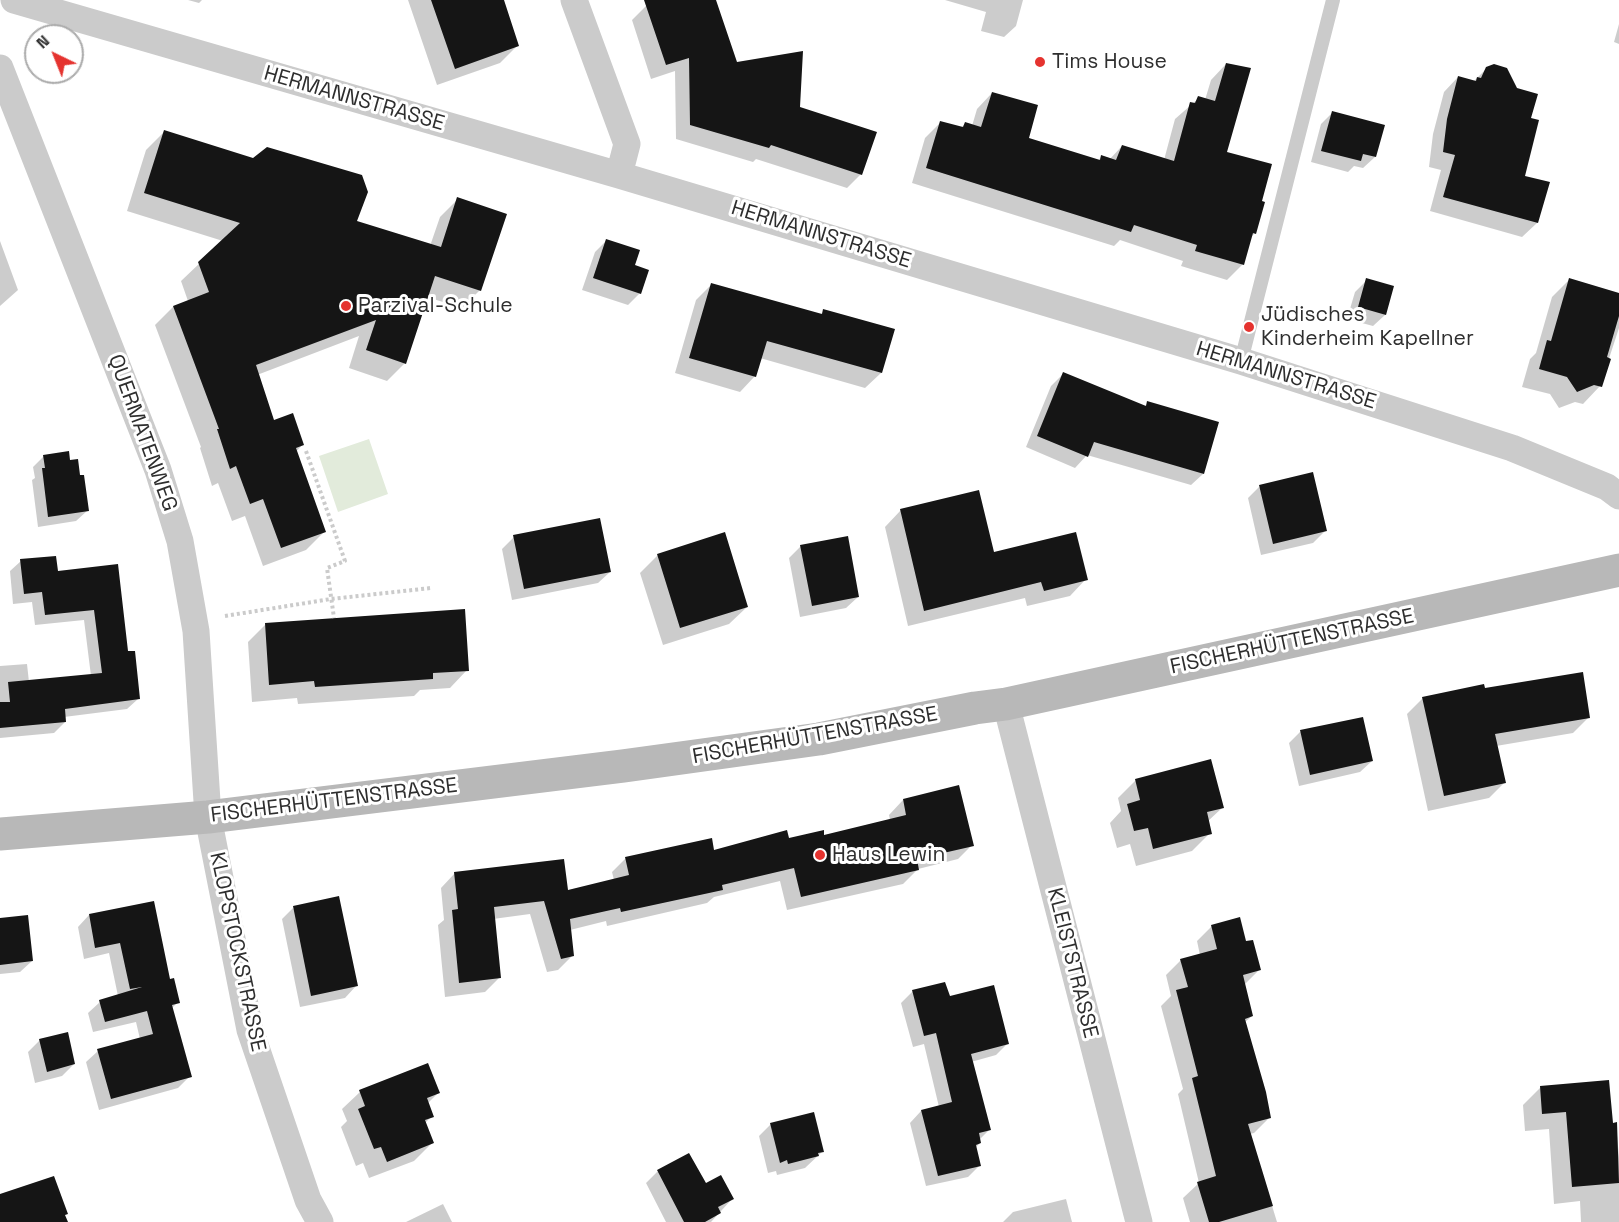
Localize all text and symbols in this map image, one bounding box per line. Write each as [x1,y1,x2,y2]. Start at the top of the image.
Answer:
north arrow [24,24,84,84]
text: N [32,31,54,53]
place label: Tims House [1052,49,1167,75]
marker: Tims House [1033,55,1047,69]
street label: HERMANNSTRASSE [261,61,447,137]
street label: HERMANNSTRASSE [728,196,914,274]
place label: Parzival-Schule [358,293,513,319]
marker: Parzival-Schule [339,299,353,313]
place label: Jüdisches Kinderheim Kapellner [1261,302,1474,352]
marker: Jüdisches Kinderheim Kapellner [1242,320,1256,334]
street label: HERMANNSTRASSE [1193,337,1379,415]
street label: QUERMATENWEG [102,351,182,515]
street label: FISCHERHÜTTENSTRASSE [1168,604,1416,680]
street label: FISCHERHÜTTENSTRASSE [690,702,940,770]
street label: FISCHERHÜTTENSTRASSE [209,773,459,829]
place label: Haus Lewin [832,842,945,868]
marker: Haus Lewin [813,848,827,862]
street label: KLOPSTOCKSTRASSE [204,850,270,1054]
street label: KLEISTSTRASSE [1041,885,1103,1041]

